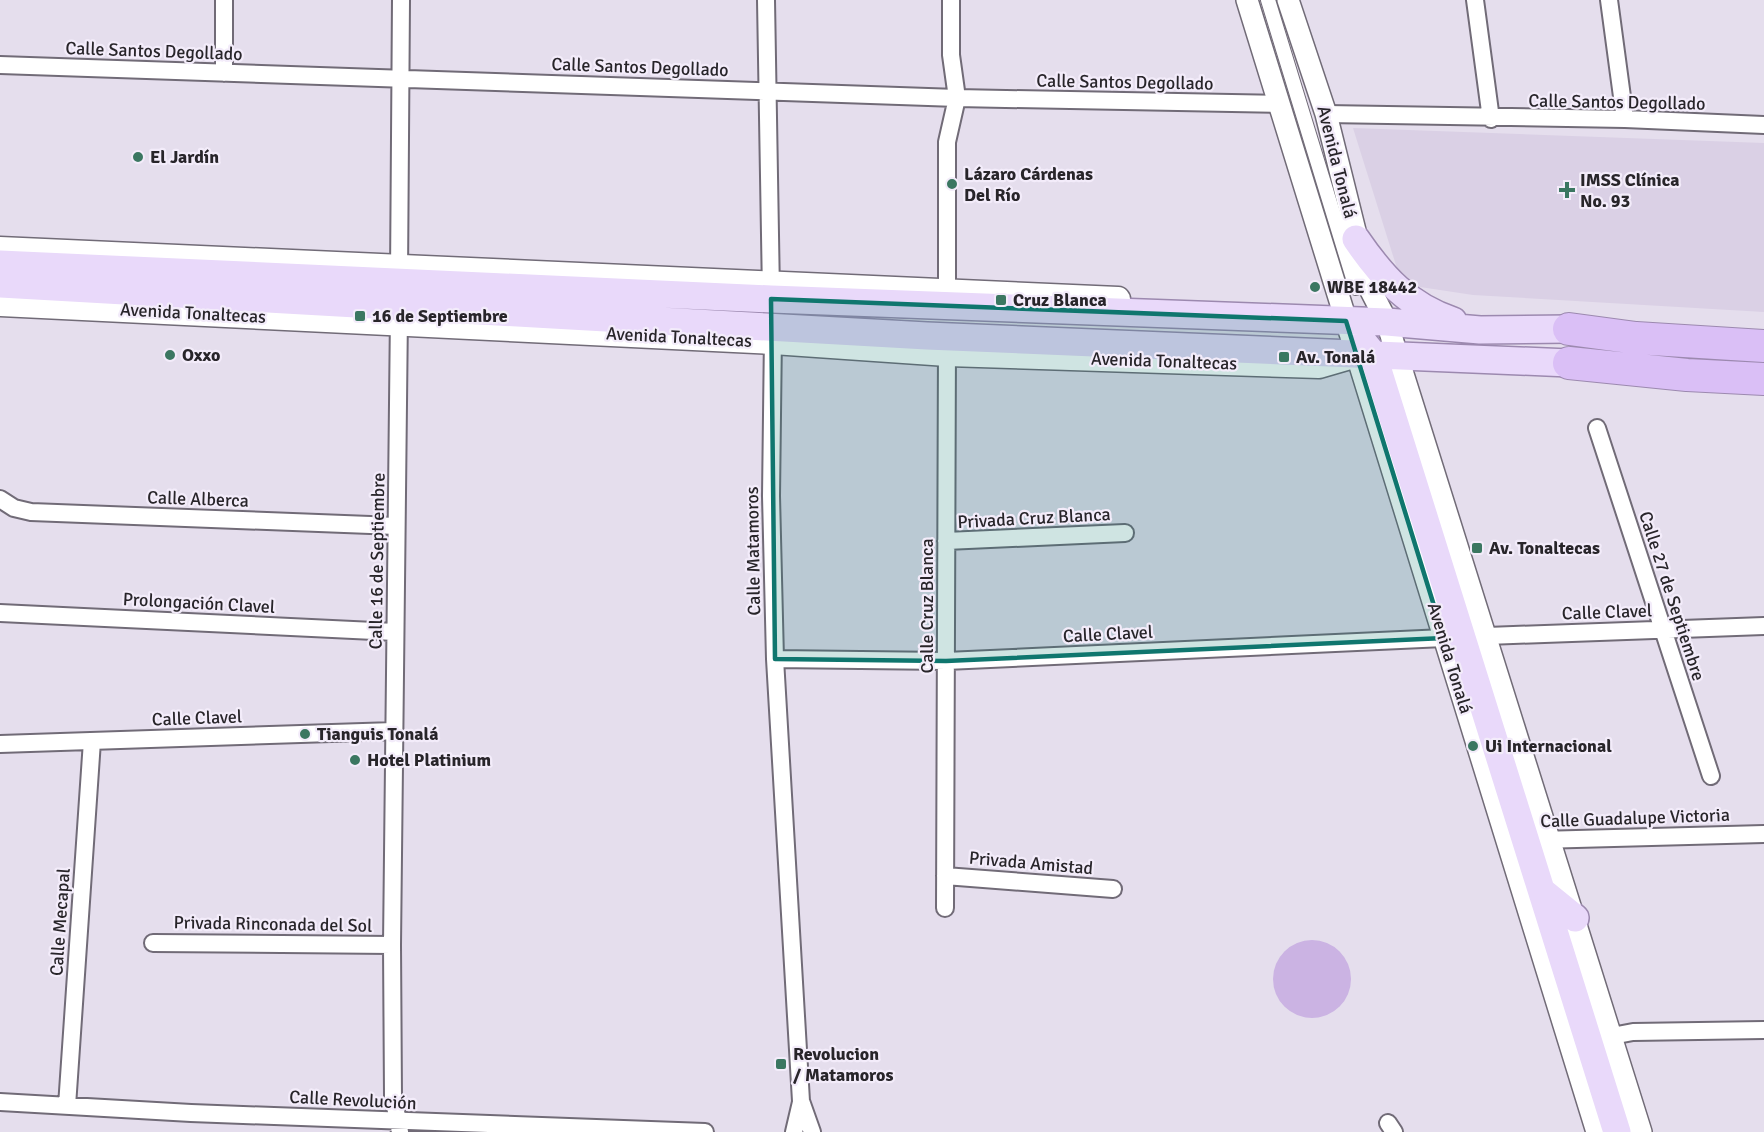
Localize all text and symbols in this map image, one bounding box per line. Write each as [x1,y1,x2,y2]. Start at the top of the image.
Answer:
street label: Calle Santos Degollado [65,37,243,65]
street label: Calle Santos Degollado [551,53,729,81]
street label: Calle Santos Degollado [1036,69,1214,95]
street label: Calle Santos Degollado [1528,89,1706,115]
street label: Avenida Tonalá [1312,103,1362,221]
place label: El Jardín [150,146,219,168]
marker: El Jardín [131,150,145,164]
place label: Lázaro Cárdenas Del Río [964,163,1093,206]
place label: IMSS Clínica No. 93 [1580,169,1679,212]
marker: Lázaro Cárdenas Del Río [945,177,959,191]
marker: IMSS Clínica No. 93 [1558,181,1576,199]
place label: WBE 18442 [1327,276,1417,298]
marker: WBE 18442 [1308,280,1322,294]
place label: Cruz Blanca [1013,289,1107,311]
marker: Cruz Blanca [994,293,1008,307]
street label: Avenida Tonaltecas [119,298,267,328]
place label: 16 de Septiembre [372,305,508,327]
marker: 16 de Septiembre [353,309,367,323]
street label: Avenida Tonaltecas [605,322,753,352]
place label: Oxxo [182,344,220,366]
place label: Av. Tonalá [1296,346,1375,368]
street label: Avenida Tonaltecas [1091,347,1238,375]
marker: Oxxo [163,348,177,362]
marker: Av. Tonalá [1277,350,1291,364]
street label: Calle 16 de Septiembre [364,472,390,650]
street label: Calle Alberca [147,486,249,512]
street label: Calle Matamoros [741,486,765,616]
street label: Privada Cruz Blanca [957,503,1111,533]
street label: Calle 27 de Septiembre [1634,508,1710,684]
place label: Av. Tonaltecas [1489,537,1600,559]
street label: Calle Cruz Blanca [916,538,938,674]
marker: Av. Tonaltecas [1470,541,1484,555]
street label: Prolongación Clavel [122,588,276,618]
street label: Calle Clavel [1561,599,1653,625]
street label: Avenida Tonalá [1423,600,1477,716]
street label: Calle Clavel [1062,621,1154,647]
street label: Calle Clavel [151,705,243,731]
place label: Tianguis Tonalá [317,723,438,745]
marker: Tianguis Tonalá [298,727,312,741]
place label: Ui Internacional [1485,735,1612,757]
marker: Ui Internacional [1466,739,1480,753]
place label: Hotel Platinium [367,749,491,771]
marker: Hotel Platinium [348,753,362,767]
street label: Calle Guadalupe Victoria [1540,804,1730,832]
street label: Privada Amistad [968,847,1094,879]
street label: Calle Mecapal [45,867,75,977]
street label: Privada Rinconada del Sol [174,911,372,937]
place label: Revolucion / Matamoros [793,1043,893,1086]
marker: Revolucion / Matamoros [774,1057,788,1071]
street label: Calle Revolución [289,1086,417,1114]

